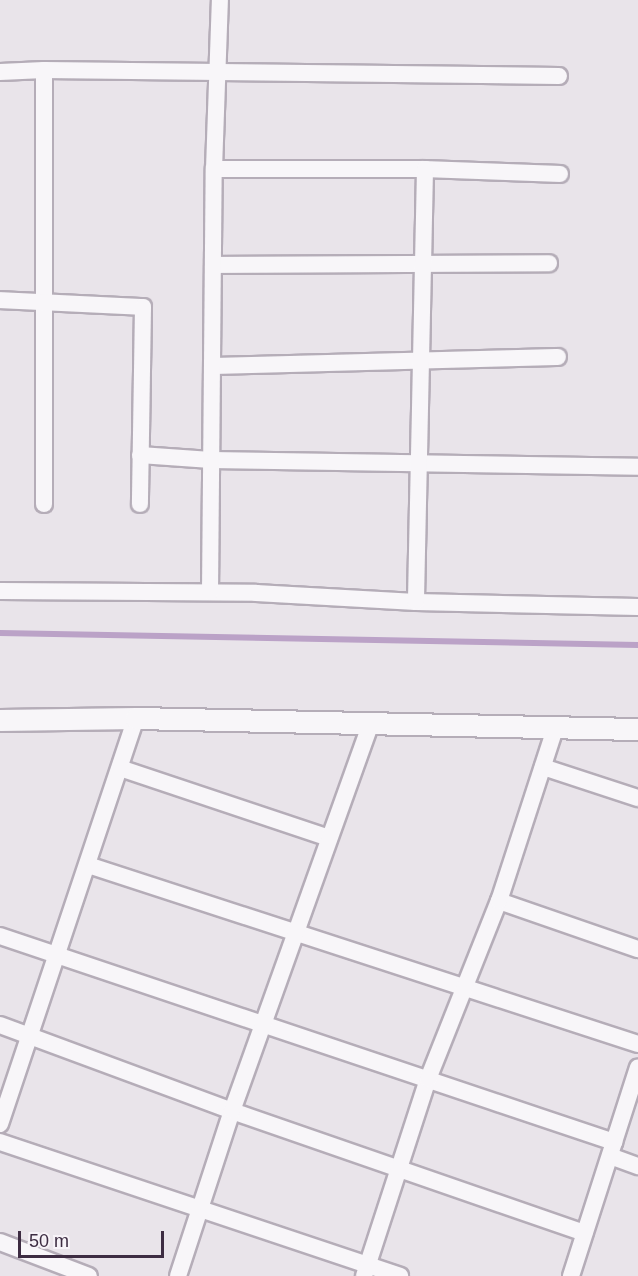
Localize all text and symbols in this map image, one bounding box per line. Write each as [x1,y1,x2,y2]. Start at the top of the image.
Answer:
scale bar [21,1219,166,1257]
text: 50 m [29,1231,69,1251]

